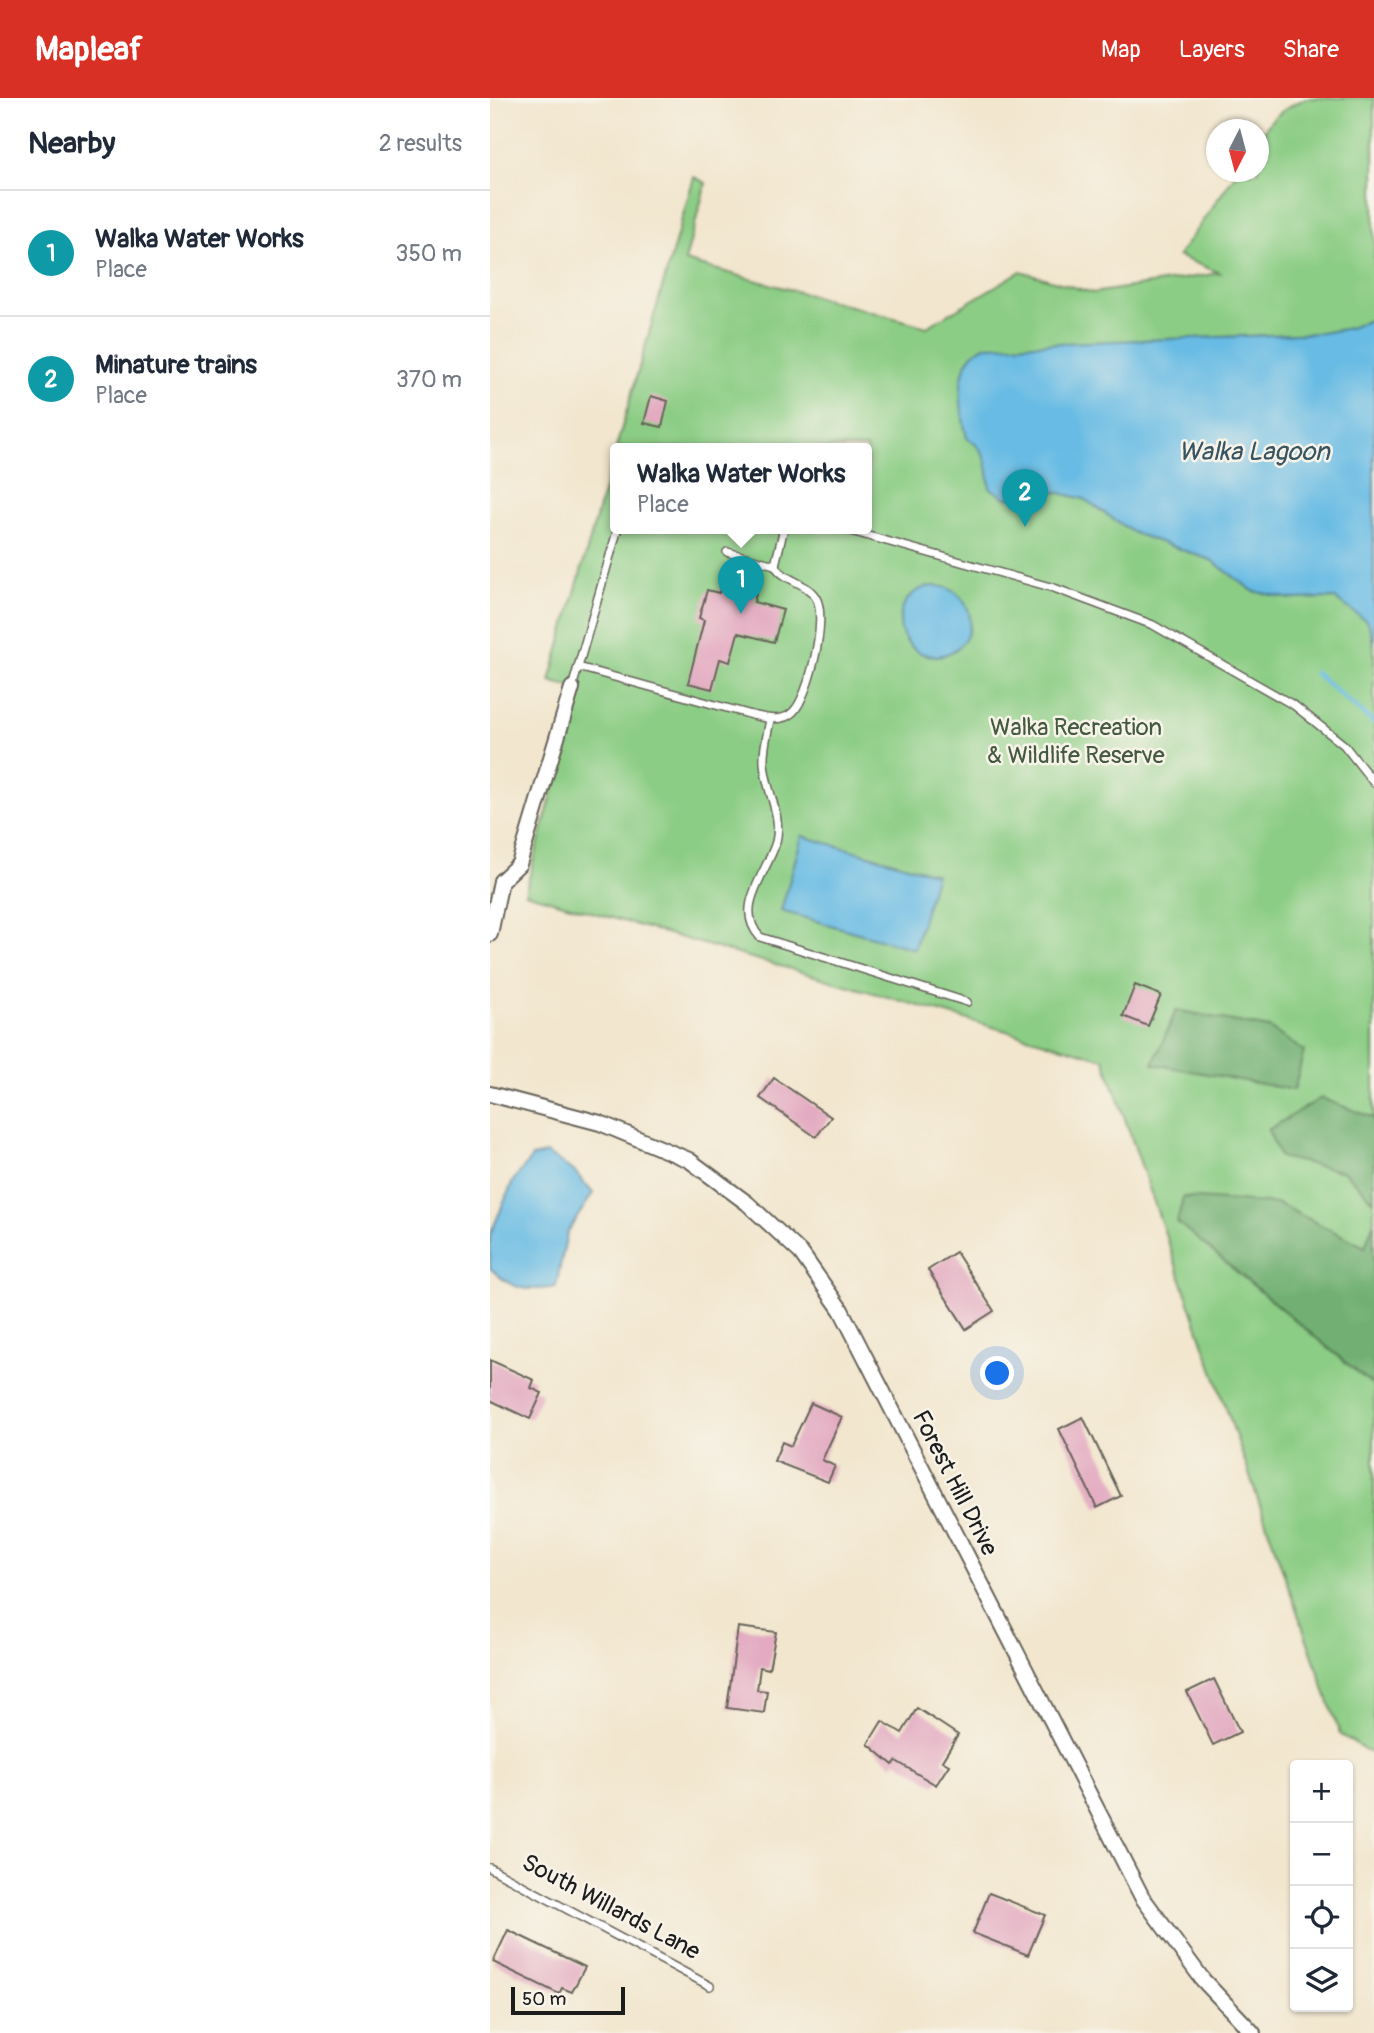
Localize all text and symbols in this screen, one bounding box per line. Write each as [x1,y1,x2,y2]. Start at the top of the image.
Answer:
text: Mapleaf [35,29,143,70]
text: Map [1101,35,1141,64]
text: Layers [1179,35,1245,64]
text: Share [1283,35,1339,64]
north arrow [1206,119,1269,182]
text: Nearby [28,125,115,162]
text: 2 results [379,129,462,158]
text: Walka Water Works [95,223,304,255]
text: 1 [47,239,56,268]
text: 350 m [396,239,462,268]
text: Place [95,255,147,284]
text: Minature trains [95,349,257,381]
text: 2 [45,365,57,394]
text: 370 m [396,365,462,394]
text: Place [95,381,147,410]
water label: Walka Lagoon [1178,436,1331,468]
popup [610,443,872,534]
text: Walka Water Works [637,458,845,490]
pin: 2 [1002,469,1048,527]
text: Place [637,490,689,519]
pin: 1 [718,556,764,614]
park label: Walka Recreation & Wildlife Reserve [987,713,1165,770]
your location [980,1356,1014,1390]
street label: Forest Hill Drive [906,1406,1004,1561]
map controls [1290,1760,1353,2012]
button: + [1290,1760,1353,1823]
button: − [1290,1823,1353,1886]
street label: South Willards Lane [517,1848,705,1966]
button: locate [1290,1886,1353,1949]
button: layers [1290,1949,1353,2012]
scale bar [511,1984,625,2016]
text: 50 m [522,1987,566,2011]

